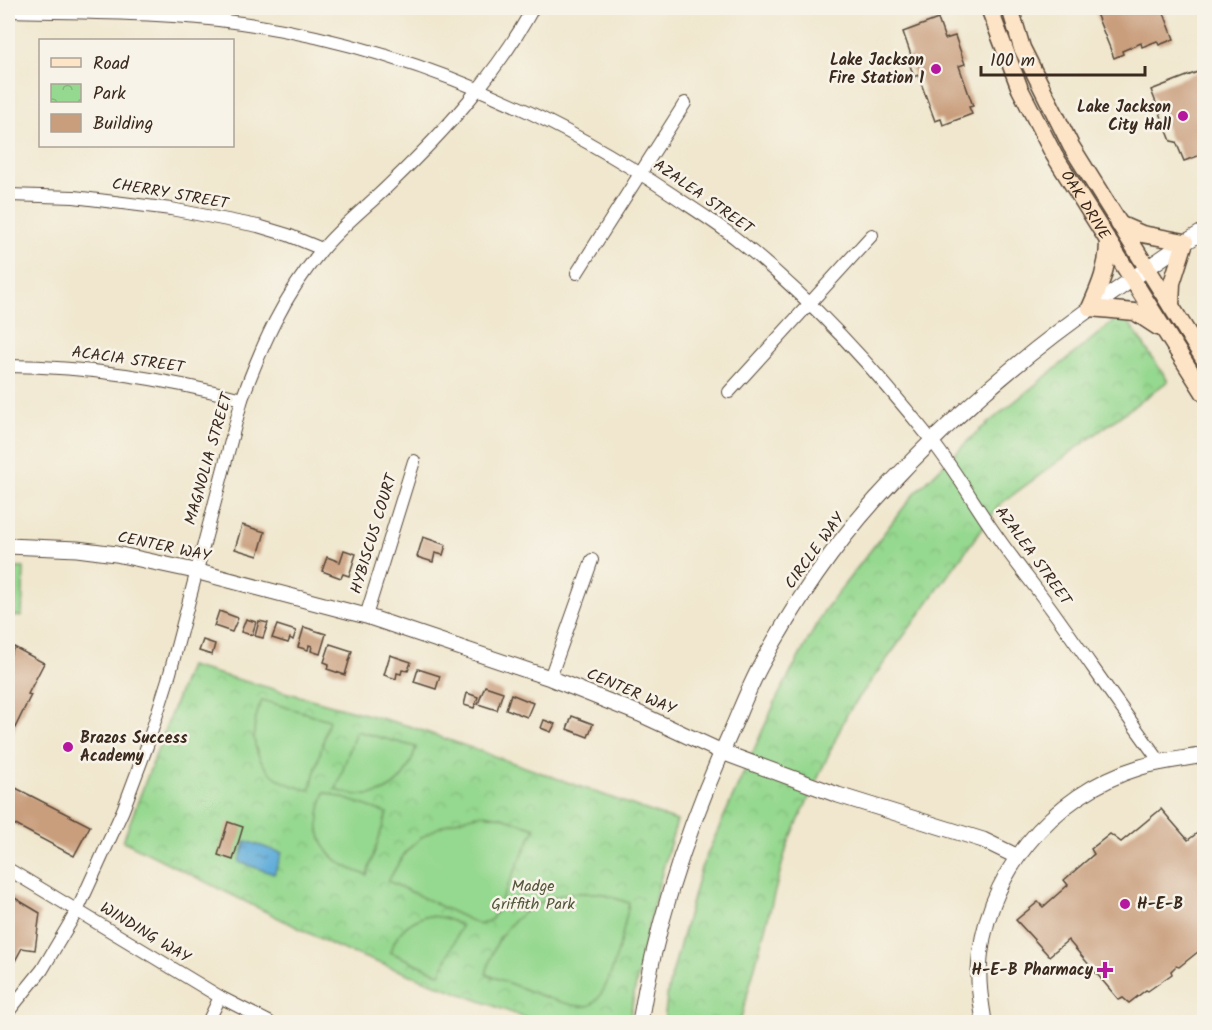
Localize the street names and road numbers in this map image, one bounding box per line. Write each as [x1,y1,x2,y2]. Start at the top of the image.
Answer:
street label: AZALEA STREET [648,153,759,242]
street label: OAK DRIVE [1054,165,1117,245]
street label: CHERRY STREET [110,171,232,217]
street label: ACACIA STREET [70,340,187,380]
street label: MAGNOLIA STREET [178,389,240,528]
street label: HYBISCUS COURT [344,469,405,597]
street label: AZALEA STREET [988,501,1078,612]
street label: CIRCLE WAY [779,507,852,595]
street label: CENTER WAY [115,525,214,569]
street label: CENTER WAY [582,662,680,722]
street label: WINDING WAY [95,896,196,970]

